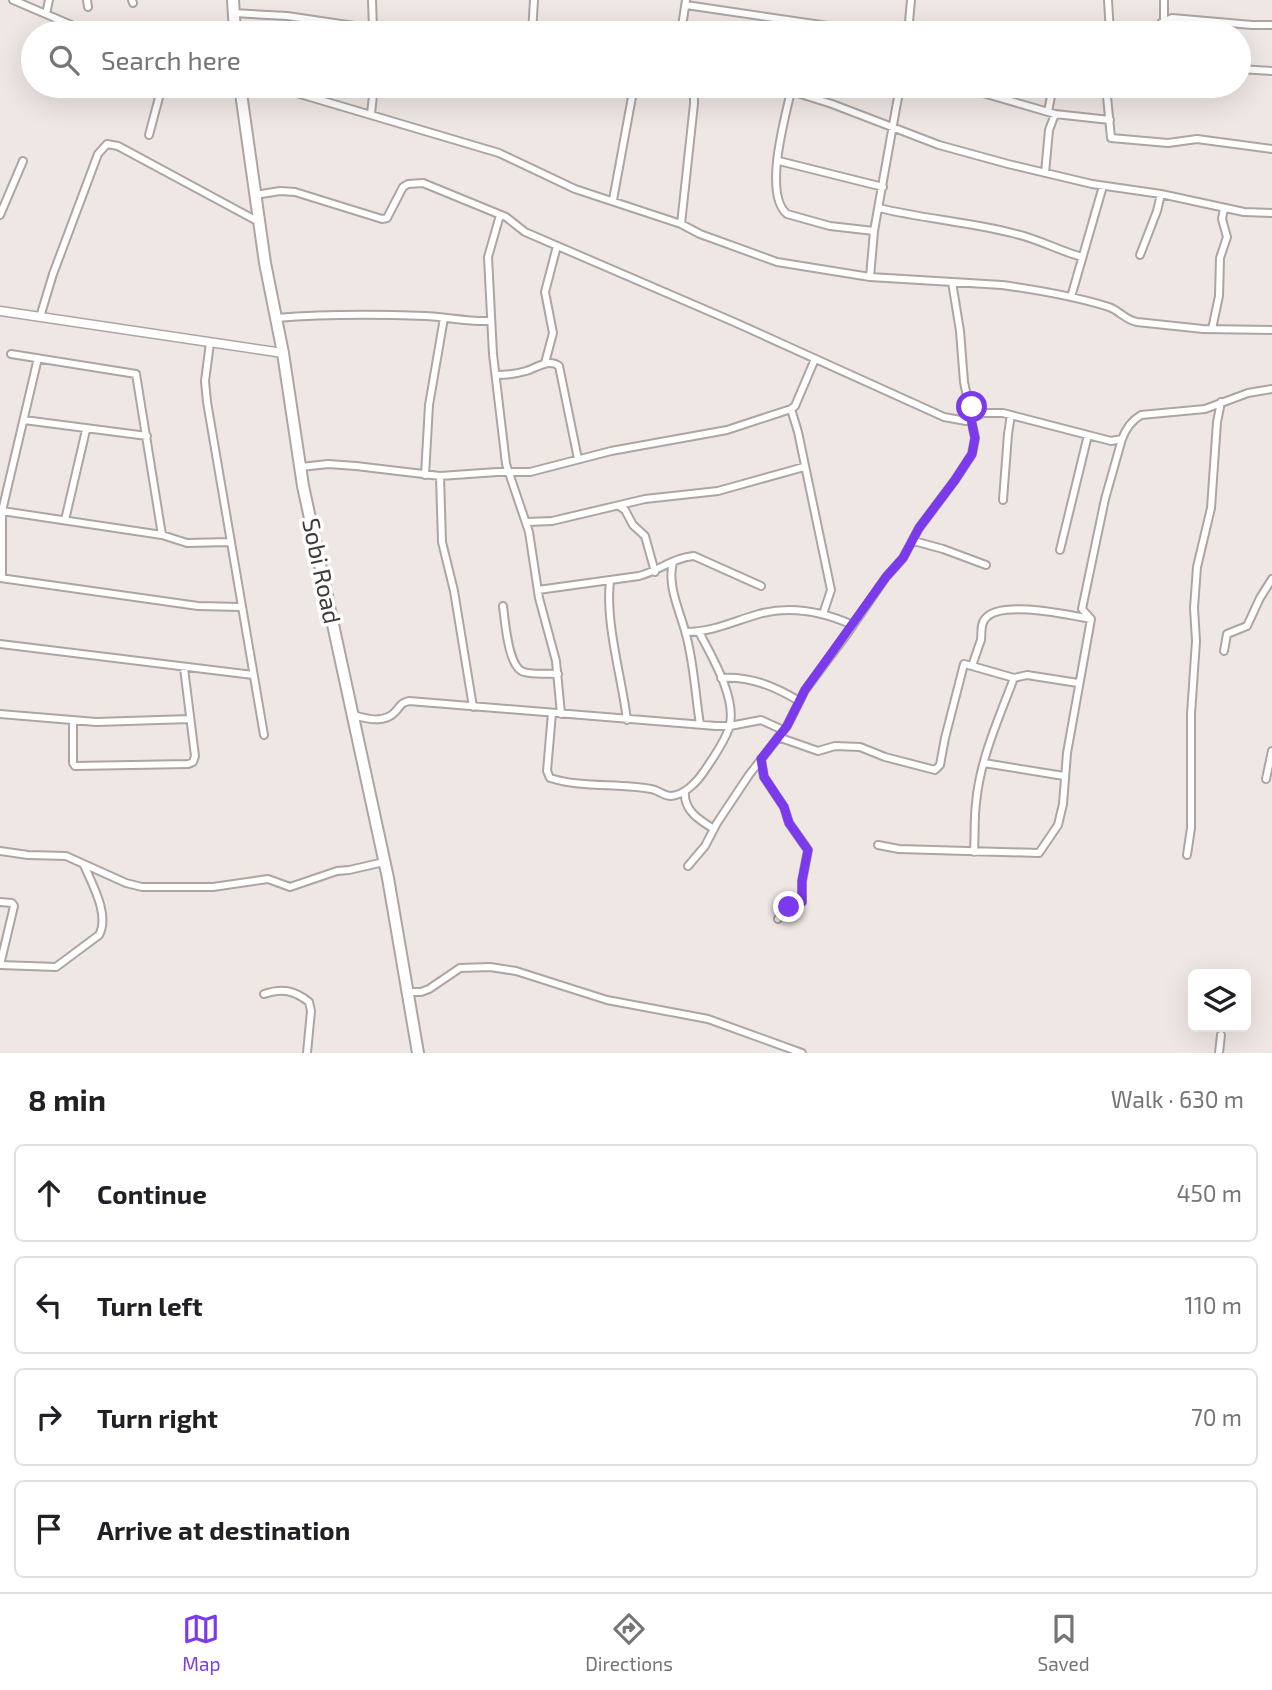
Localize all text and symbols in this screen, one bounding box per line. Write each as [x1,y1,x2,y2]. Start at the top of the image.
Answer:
search box [21,21,1251,98]
icon: search [45,41,83,79]
text: Search here [101,44,241,75]
route start [956,391,987,422]
street label: Sobi Road [297,515,348,626]
route end [773,891,804,922]
map controls [1188,969,1251,1032]
button: layers [1188,969,1251,1032]
text: 8 min [28,1081,106,1117]
text: Walk · 630 m [1111,1085,1244,1113]
icon: ahead [30,1174,68,1212]
text: Continue [97,1178,207,1209]
text: 450 m [1176,1179,1242,1207]
icon: left [30,1286,68,1324]
text: Turn left [97,1290,203,1321]
text: 110 m [1185,1291,1242,1319]
icon: right [30,1398,68,1436]
text: Turn right [97,1402,218,1433]
text: 70 m [1191,1403,1242,1431]
icon: arrive [30,1510,68,1548]
text: Arrive at destination [97,1514,350,1545]
tab: Map [182,1610,220,1675]
tab: Directions [585,1610,673,1675]
tab: Saved [1037,1610,1090,1675]

